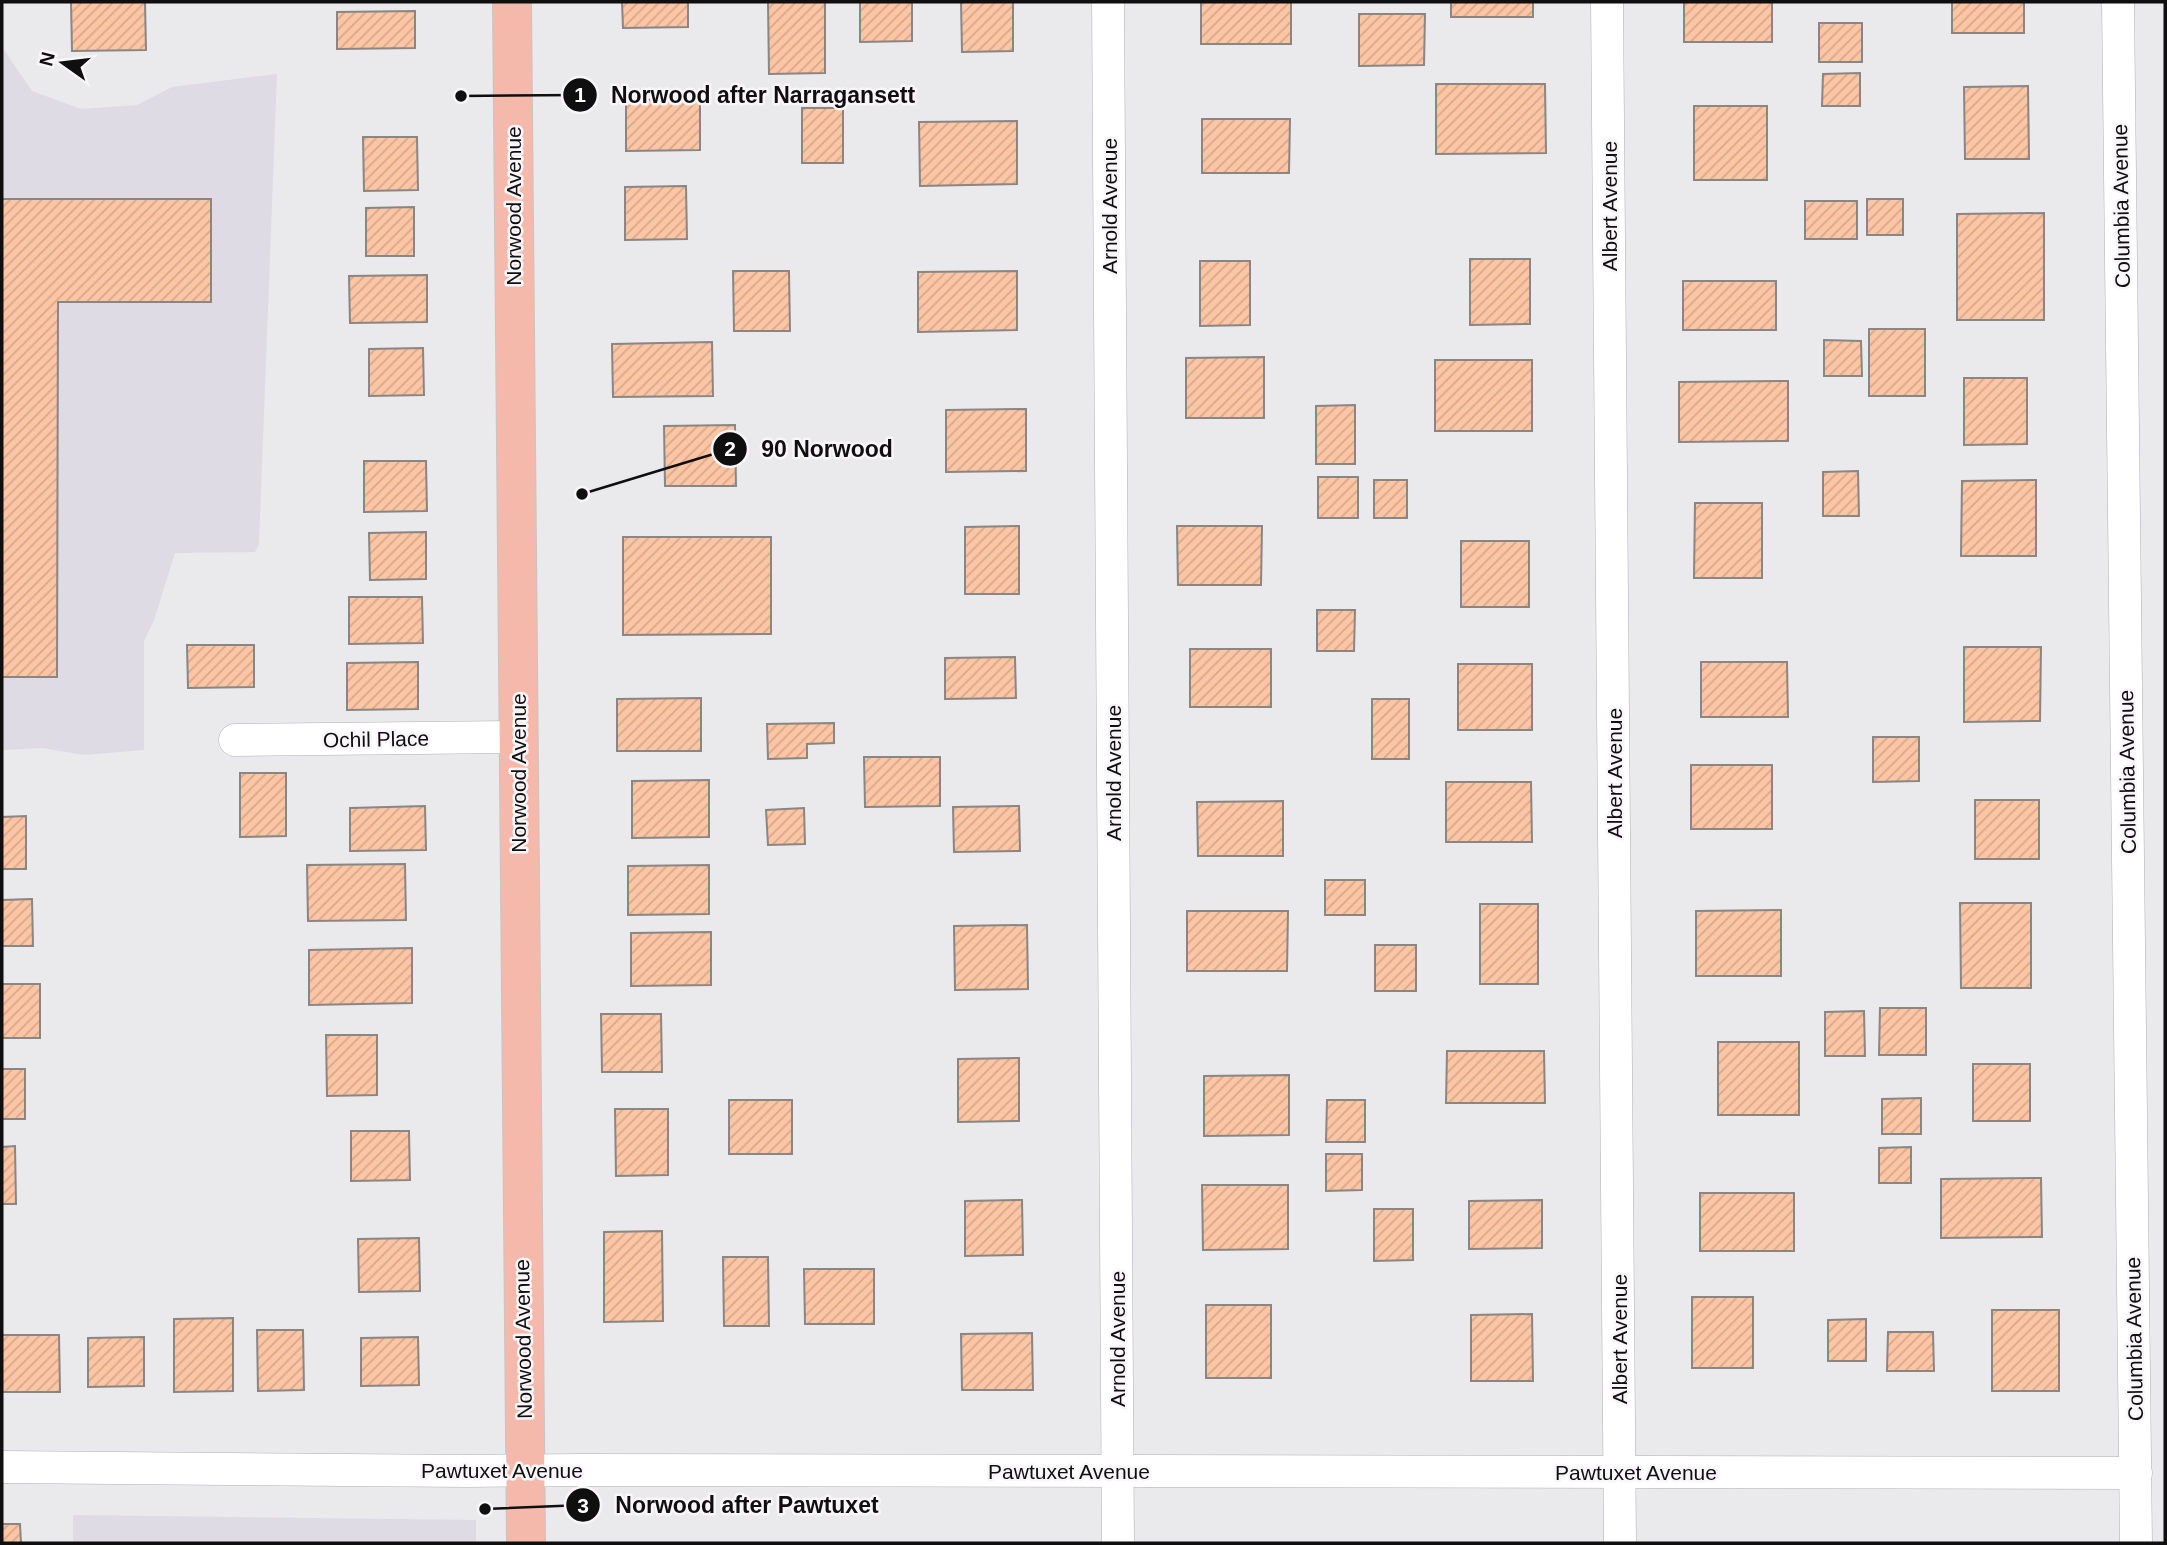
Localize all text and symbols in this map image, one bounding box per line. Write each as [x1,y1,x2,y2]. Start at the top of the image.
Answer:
north arrow [28,28,98,98]
text: N [35,50,59,68]
callout: Norwood after Narragansett [562,73,929,117]
text: Norwood after Narragansett [611,82,915,108]
text: 1 [574,83,586,106]
street label: Columbia Avenue [2108,124,2134,288]
street label: Norwood Avenue [502,126,525,286]
street label: Arnold Avenue [1098,138,1121,274]
street label: Albert Avenue [1598,141,1621,271]
callout: 90 Norwood [712,427,907,471]
text: 90 Norwood [761,436,893,462]
text: 2 [724,437,736,460]
street label: Columbia Avenue [2114,690,2140,854]
street label: Norwood Avenue [507,693,530,853]
street label: Arnold Avenue [1102,705,1125,841]
street label: Albert Avenue [1603,708,1626,838]
street label: Ochil Place [323,727,429,751]
street label: Columbia Avenue [2121,1257,2147,1421]
street label: Norwood Avenue [510,1259,536,1419]
street label: Arnold Avenue [1106,1271,1129,1407]
street label: Albert Avenue [1608,1274,1631,1404]
street label: Pawtuxet Avenue [421,1459,583,1482]
street label: Pawtuxet Avenue [988,1460,1150,1483]
street label: Pawtuxet Avenue [1555,1461,1717,1484]
callout: Norwood after Pawtuxet [566,1483,892,1527]
text: Norwood after Pawtuxet [615,1492,879,1518]
text: 3 [577,1494,589,1517]

